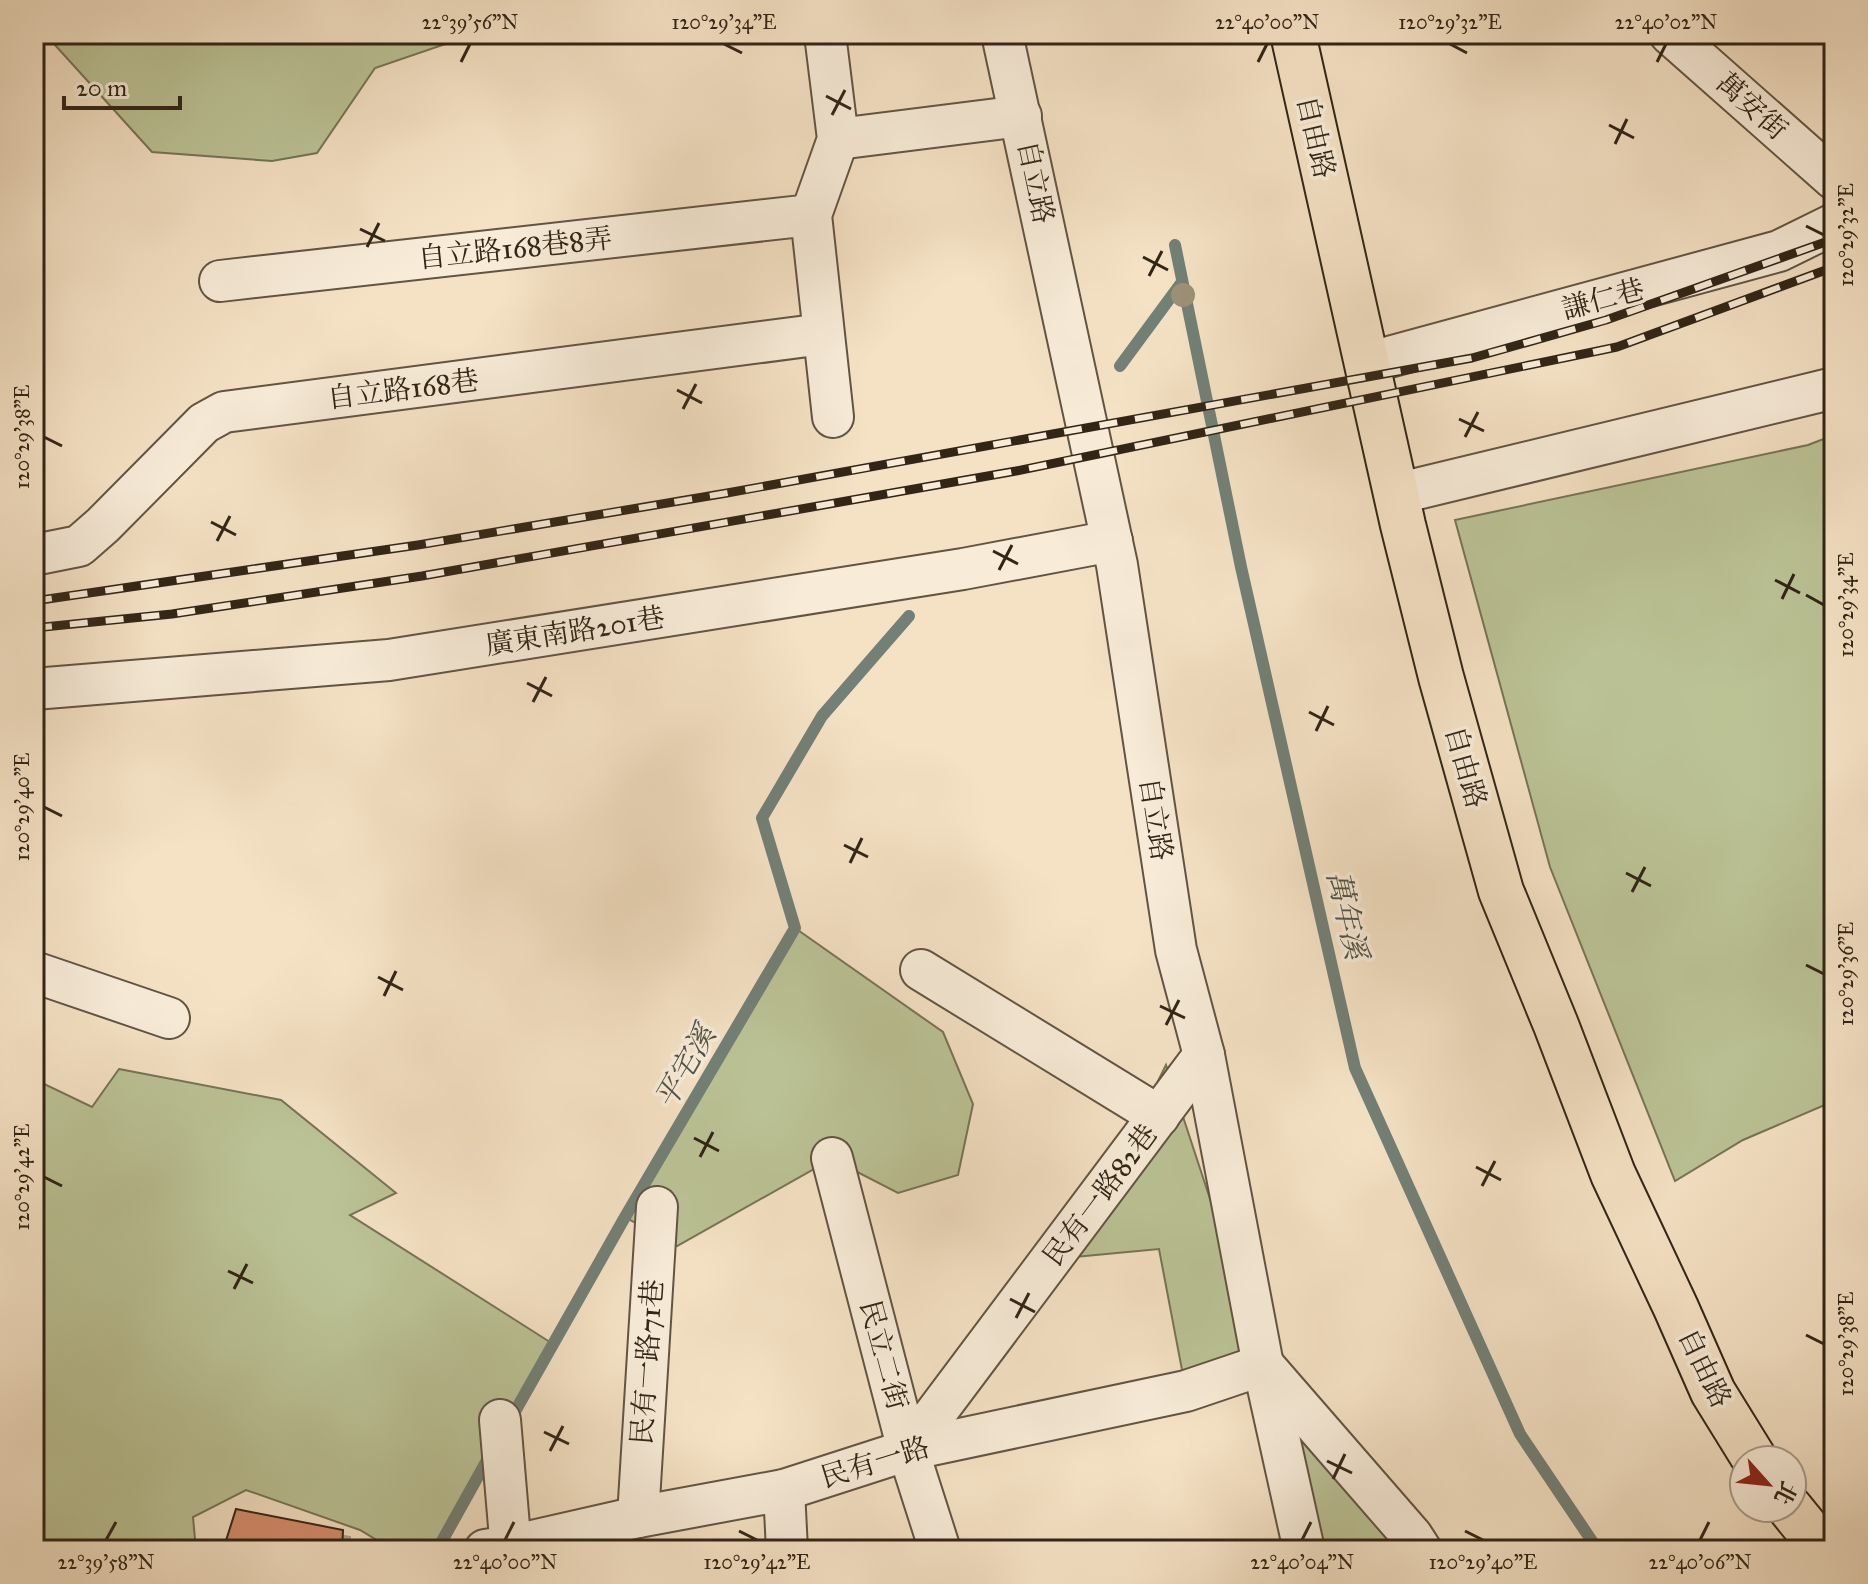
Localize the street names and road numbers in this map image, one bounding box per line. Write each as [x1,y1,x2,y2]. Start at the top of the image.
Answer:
street label: 萬安街 [1709,65,1795,147]
street label: 自由路 [1289,92,1343,182]
street label: 自立路 [1010,137,1062,227]
street label: 自立路168巷8弄 [416,220,614,276]
street label: 謙仁巷 [1558,271,1648,327]
street label: 自立路168巷 [325,362,481,416]
street label: 廣東南路201巷 [483,600,667,662]
street label: 自由路 [1438,722,1494,812]
street label: 自立路 [1132,775,1180,863]
street label: 民有一路82巷 [1035,1117,1165,1273]
street label: 民有一路71巷 [624,1278,670,1446]
street label: 民立二街 [853,1296,915,1414]
street label: 自由路 [1671,1323,1739,1413]
street label: 民有一路 [816,1429,934,1495]

